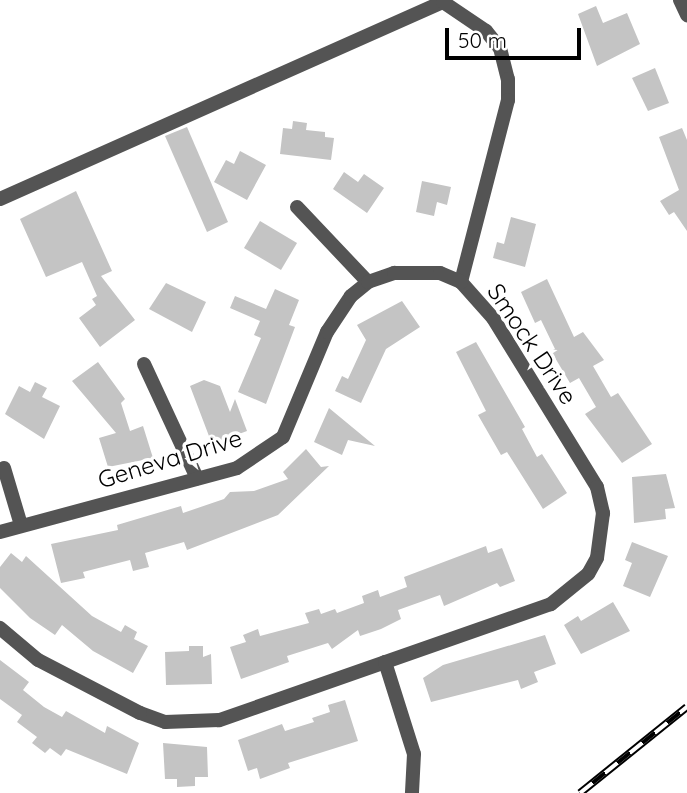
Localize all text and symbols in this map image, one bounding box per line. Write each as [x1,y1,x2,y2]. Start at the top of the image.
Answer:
scale bar [449,14,586,58]
text: 50 m [458,27,507,53]
street label: Smock Drive [481,278,583,410]
street label: Geneva Drive [95,423,245,495]

